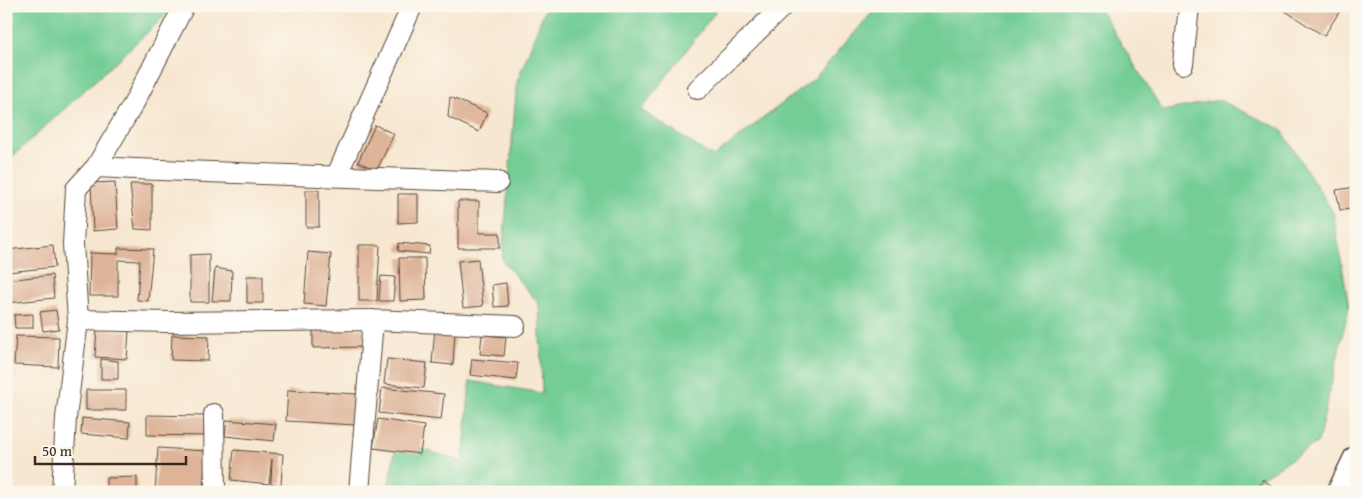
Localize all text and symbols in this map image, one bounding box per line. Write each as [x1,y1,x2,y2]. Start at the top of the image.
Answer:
scale bar [35,433,186,465]
text: 50 m [42,440,73,461]

